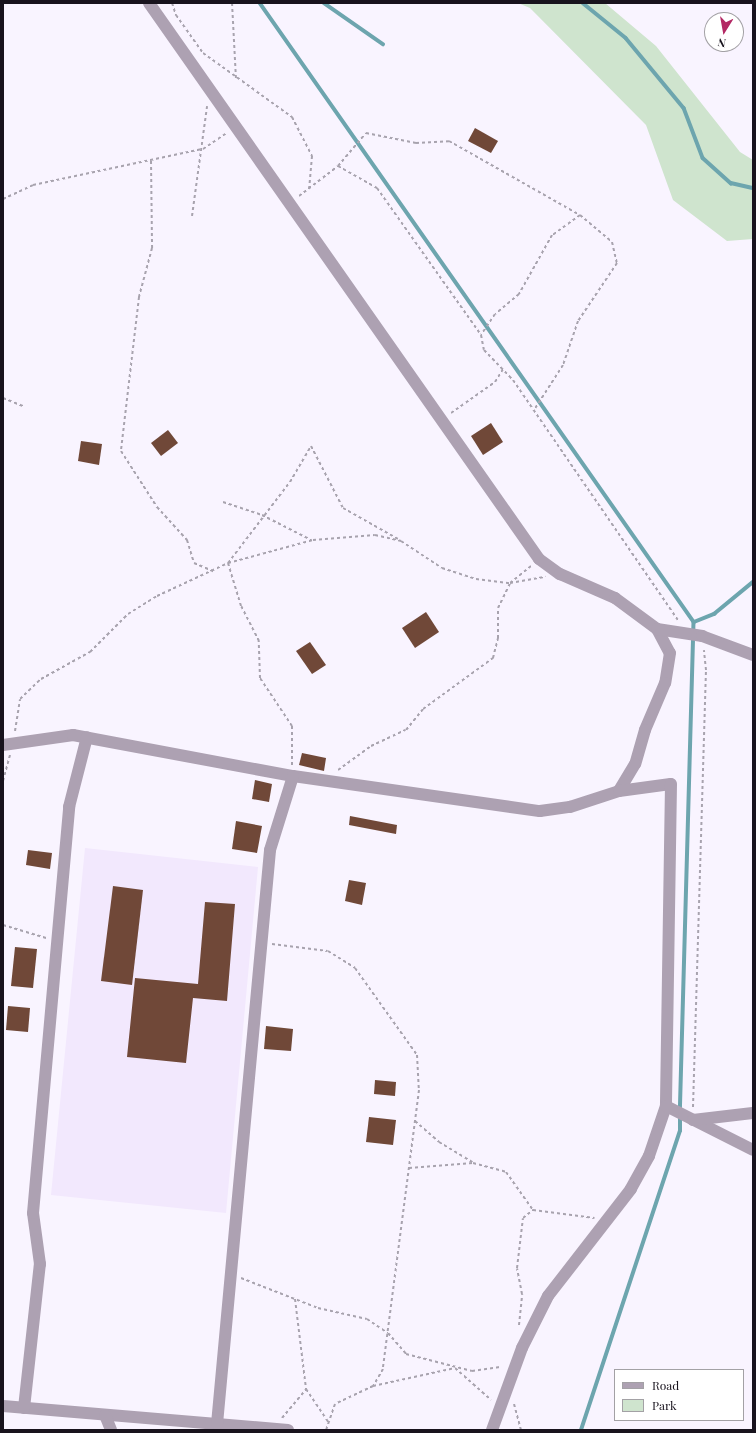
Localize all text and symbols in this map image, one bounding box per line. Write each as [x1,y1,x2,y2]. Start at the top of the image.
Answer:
north arrow [704,12,744,52]
text: N [716,35,727,51]
legend [614,1369,744,1421]
text: Road [652,1377,679,1393]
text: Park [652,1397,677,1413]

